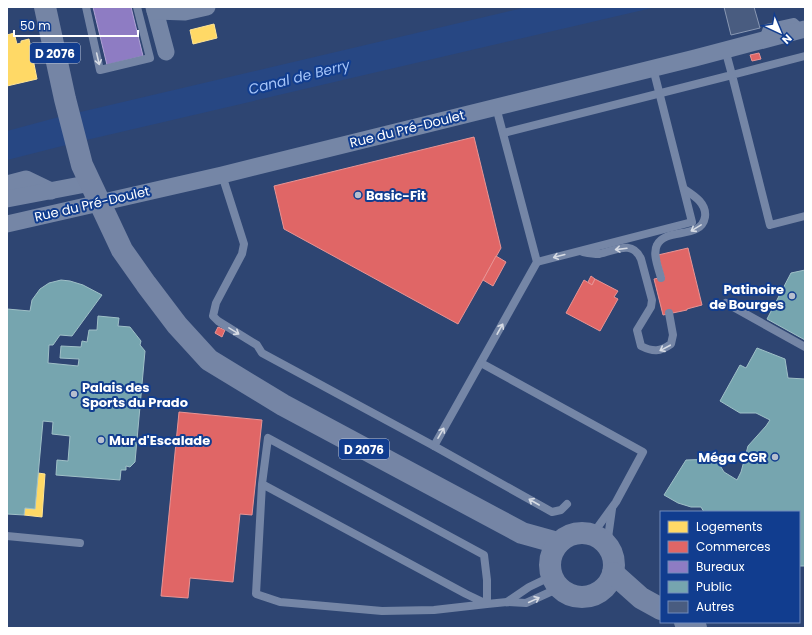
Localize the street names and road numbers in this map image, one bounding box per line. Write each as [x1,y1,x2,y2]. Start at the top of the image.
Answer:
road number: D 2076 [30,43,80,63]
street label: Rue du Pré-Doulet [348,105,467,152]
street label: Rue du Pré-Doulet [32,181,152,227]
road number: D 2076 [339,439,389,459]

